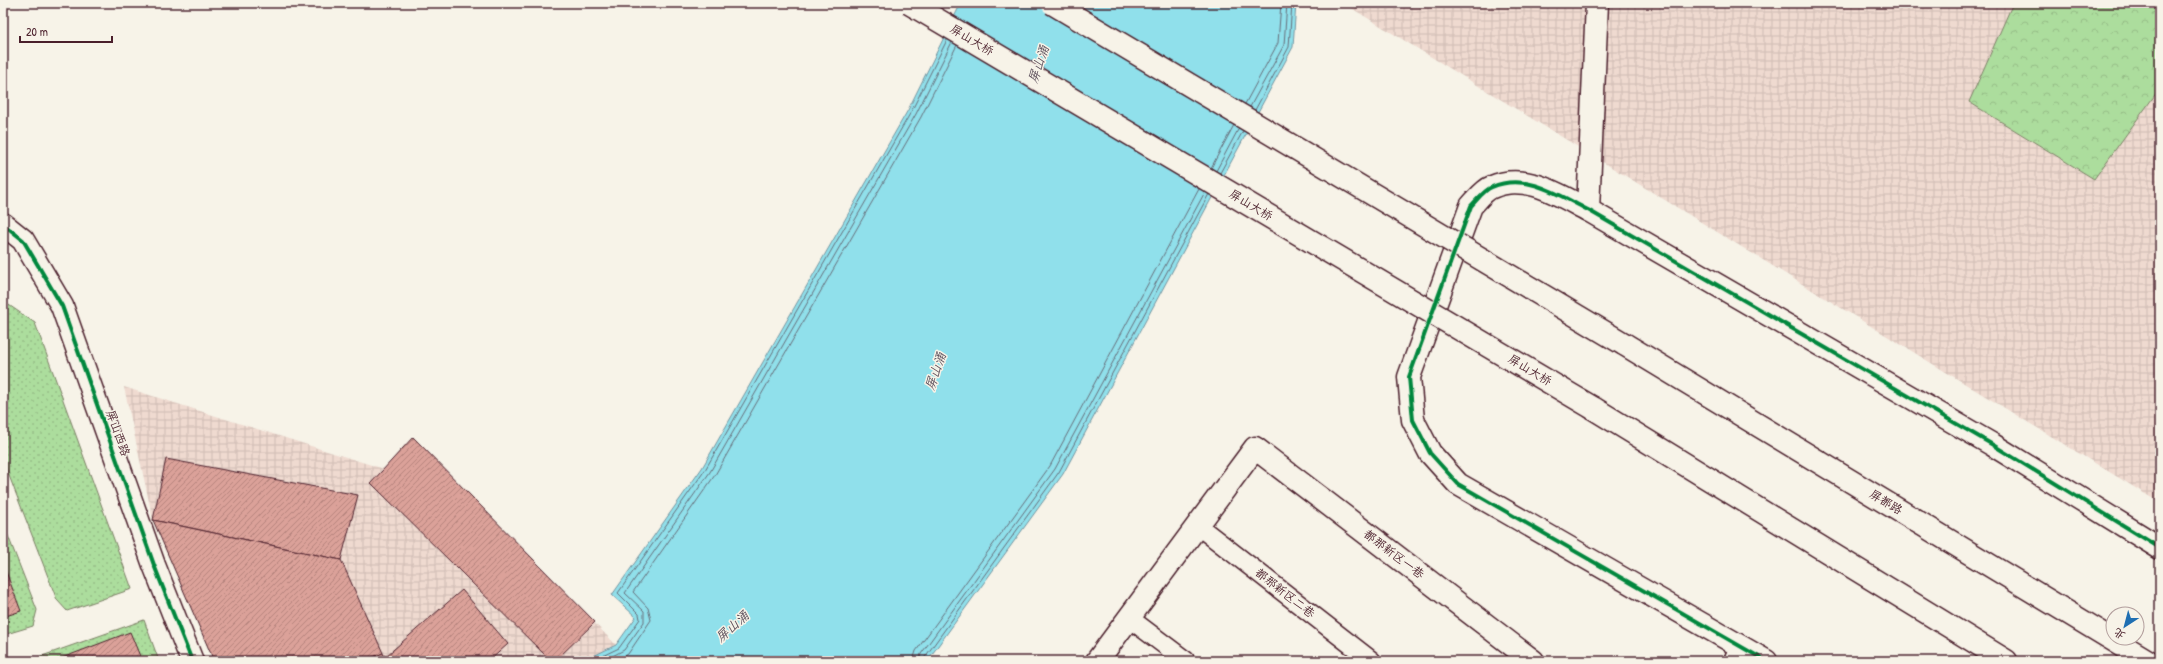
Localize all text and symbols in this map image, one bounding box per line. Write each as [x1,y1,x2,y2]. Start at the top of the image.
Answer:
scale bar [20,18,112,44]
street label: 屏山大桥 [947,20,998,60]
text: 20 m [26,23,48,40]
water label: 屏山涌 [1023,42,1053,85]
street label: 屏山大桥 [1226,185,1277,225]
water label: 屏山涌 [920,349,950,392]
street label: 屏山大桥 [1505,350,1556,390]
street label: 屏山西路 [102,407,135,458]
street label: 屏都路 [1866,485,1906,518]
street label: 都那新区一巷 [1360,525,1428,582]
street label: 都那新区二巷 [1251,563,1319,621]
water label: 屏山涌 [711,606,753,646]
north arrow [2105,606,2145,646]
text: 北 [2111,625,2128,643]

